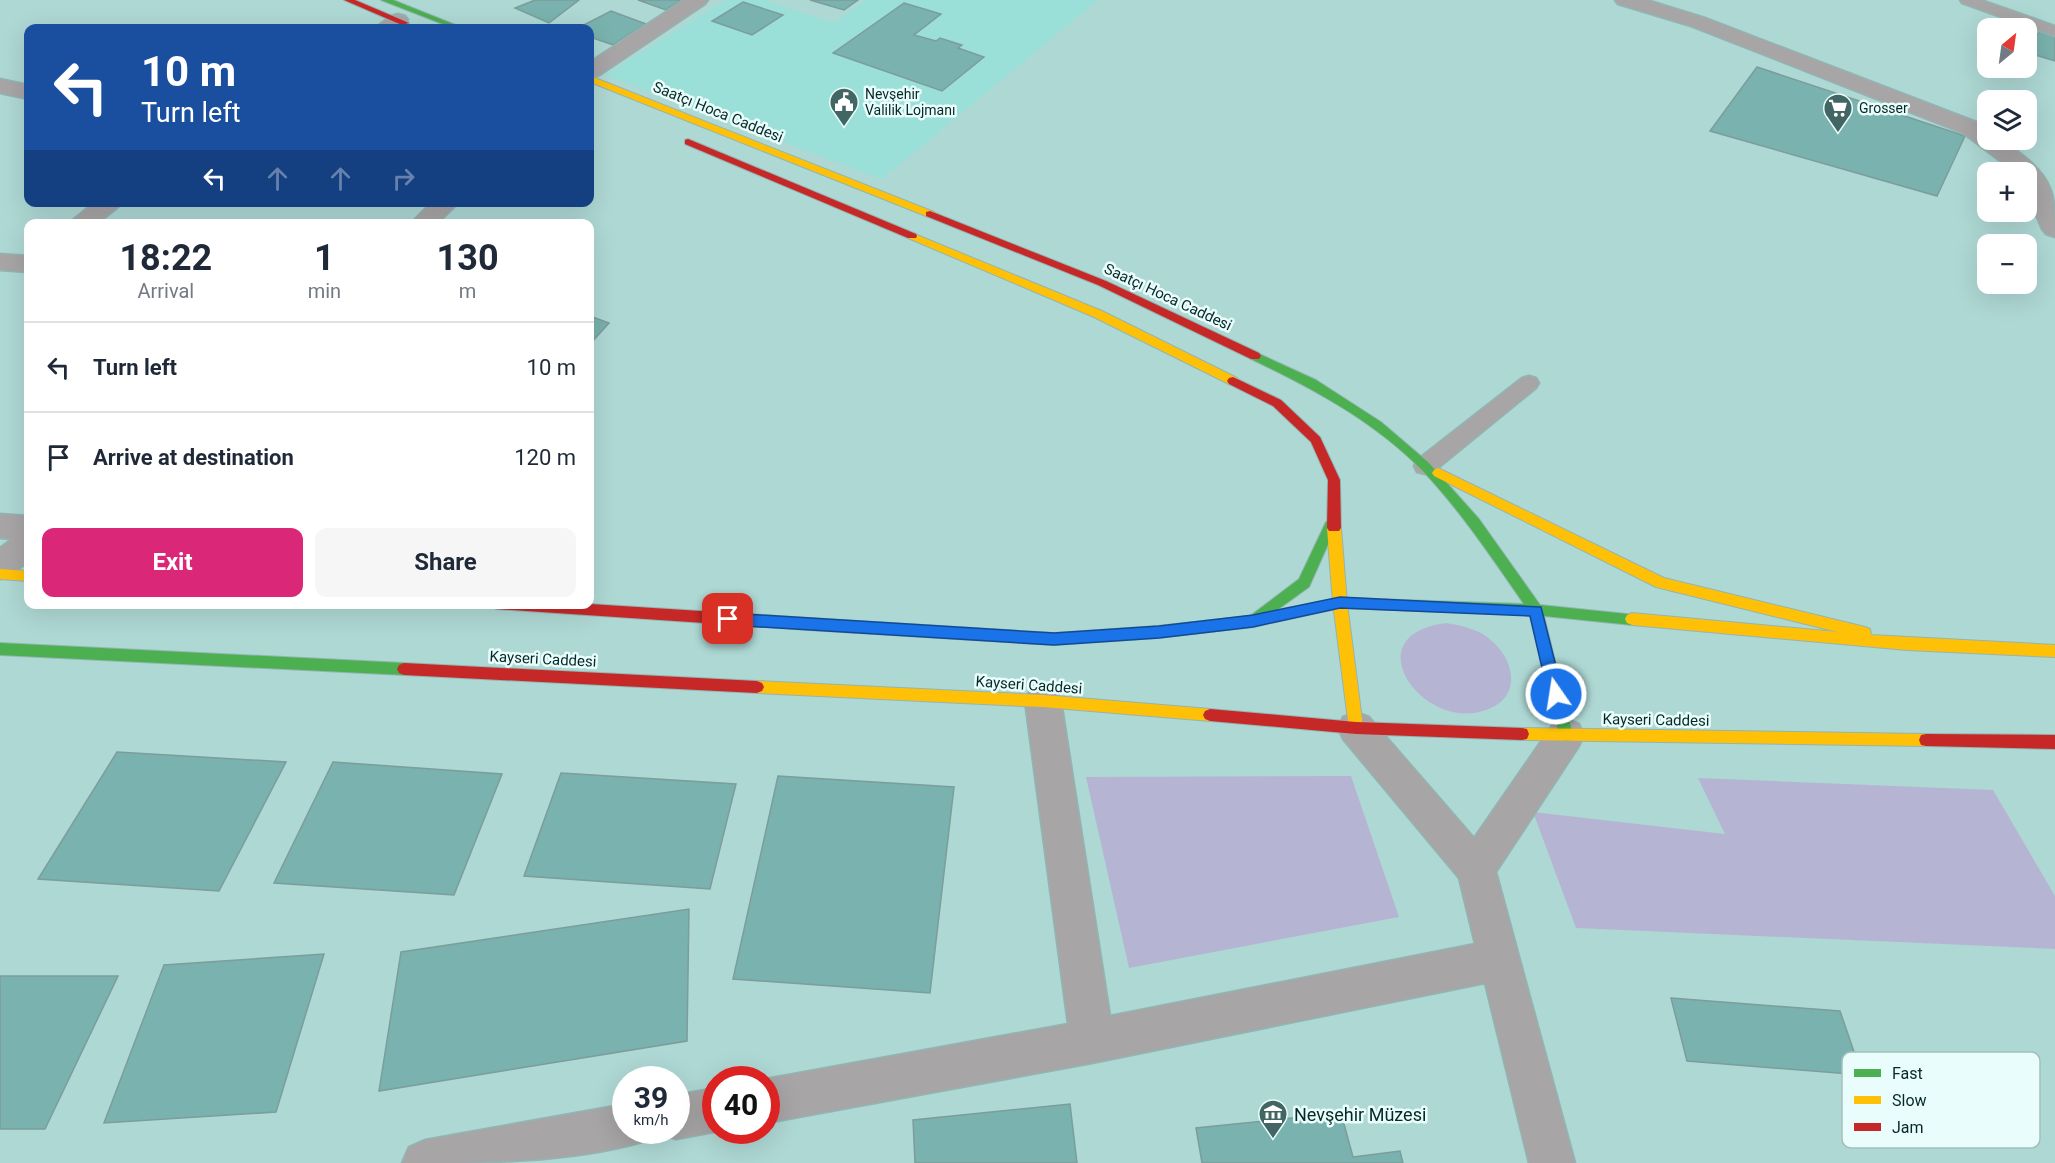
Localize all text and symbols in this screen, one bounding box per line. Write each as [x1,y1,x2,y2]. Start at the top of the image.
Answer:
north arrow [1977,18,2037,78]
map controls [1977,18,2037,294]
text: 10 m [141,47,236,96]
icon: left [42,48,120,126]
street label: Saatçı Hoca Caddesi [650,78,786,146]
public building icon: Nevşehir Valilik Lojmanı [828,86,860,128]
place label: Nevşehir Valilik Lojmanı [865,86,955,118]
button: layers [1977,90,2037,150]
supermarket icon: Grosser [1822,92,1854,134]
text: Turn left [141,97,241,129]
place label: Grosser [1859,100,1908,116]
icon: left [198,162,231,195]
icon: ahead [261,162,294,195]
icon: ahead [324,162,357,195]
icon: right [387,162,420,195]
button: + [1977,162,2037,222]
button: − [1977,234,2037,294]
text: 18:22 [119,237,212,279]
text: 1 [314,237,335,279]
text: 130 [437,237,499,279]
street label: Saatçı Hoca Caddesi [1101,260,1235,334]
text: Arrival [137,279,194,303]
text: min [308,279,341,303]
text: m [459,279,476,303]
icon: left [42,351,75,384]
text: Turn left [93,355,177,380]
text: 10 m [527,355,576,380]
icon: arrive [42,441,75,474]
text: Arrive at destination [93,445,294,470]
text: 120 m [514,445,576,470]
button: Exit [42,528,303,597]
button: Share [315,528,576,597]
pin [702,593,753,644]
icon: arrive [711,602,744,635]
street label: Kayseri Caddesi [489,647,597,671]
position arrow [1524,662,1588,726]
street label: Kayseri Caddesi [975,672,1083,698]
street label: Kayseri Caddesi [1602,710,1710,730]
legend [1842,1052,2040,1148]
text: Fast [1892,1064,1923,1083]
speed limit sign: 40 [702,1066,780,1144]
text: 39 [634,1080,668,1115]
text: Slow [1892,1091,1927,1110]
museum icon: Nevşehir Müzesi [1257,1098,1289,1140]
place label: Nevşehir Müzesi [1294,1104,1426,1125]
text: km/h [633,1111,669,1129]
text: Jam [1892,1118,1924,1137]

